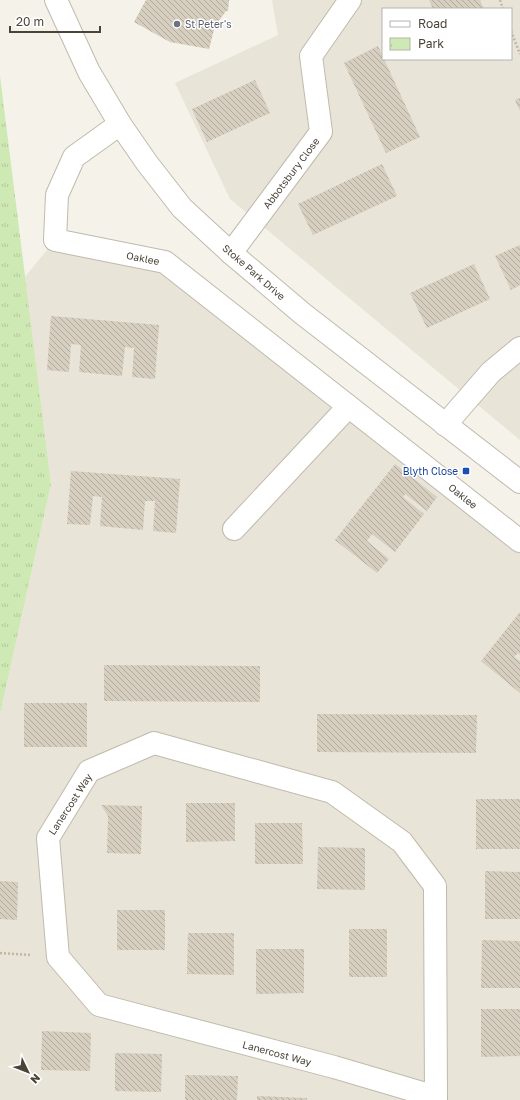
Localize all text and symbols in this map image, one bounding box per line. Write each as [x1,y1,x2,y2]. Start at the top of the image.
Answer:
scale bar [10,8,100,34]
legend [382,8,512,60]
text: 20 m [16,14,44,29]
text: Road [418,16,447,31]
place label: St Peter's [185,18,232,30]
marker: St Peter's [172,19,182,29]
text: Park [418,36,444,51]
street label: Abbotsbury Close [260,135,322,211]
street label: Stoke Park Drive [220,242,288,303]
street label: Oaklee [125,249,161,267]
place label: Blyth Close [403,465,458,477]
marker: Blyth Close [461,466,471,476]
street label: Oaklee [446,481,480,511]
street label: Lanercost Way [46,771,95,837]
street label: Lanercost Way [241,1038,313,1068]
north arrow [8,1052,48,1092]
text: N [28,1072,43,1087]

